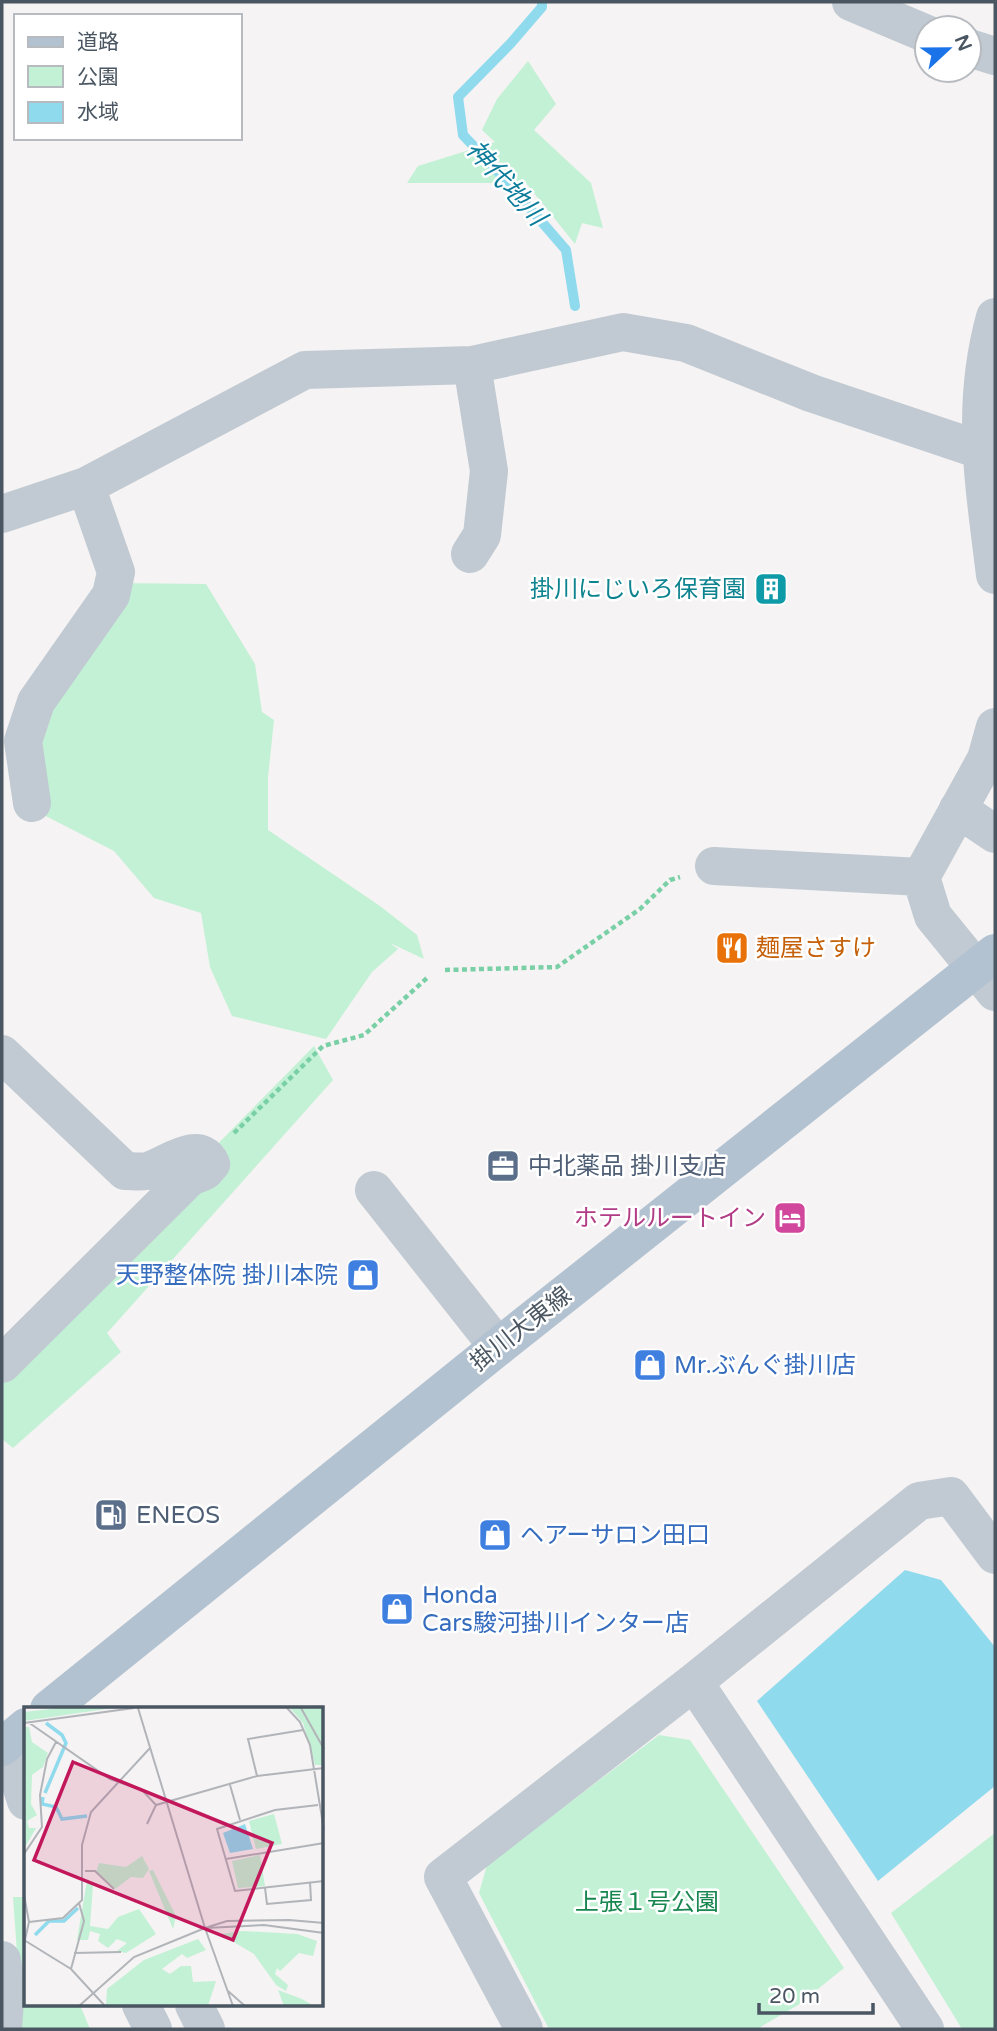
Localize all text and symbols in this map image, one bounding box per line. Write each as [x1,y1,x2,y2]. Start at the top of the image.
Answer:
legend [14,14,242,140]
north arrow [913,14,983,84]
text: 道路 [77,30,119,55]
text: N [950,32,976,54]
text: 公園 [77,65,119,90]
text: 水域 [77,100,119,125]
water label: 神代地川 [460,134,554,234]
building icon: 掛川にじいろ保育園 [752,570,790,608]
place label: 掛川にじいろ保育園 [530,575,746,604]
restaurant icon: 麺屋さすけ [713,929,751,967]
place label: 麺屋さすけ [756,934,876,963]
office icon: 中北薬品 掛川支店 [484,1147,522,1185]
place label: 中北薬品 掛川支店 [528,1152,726,1181]
hotel icon: ホテルルートイン [771,1199,809,1237]
place label: ホテルルートイン [574,1204,766,1233]
shop icon: 天野整体院 掛川本院 [344,1256,382,1294]
place label: 天野整体院 掛川本院 [116,1261,338,1290]
street label: 掛川大東線 [465,1281,577,1377]
shop icon: Mr.ぶんぐ掛川店 [631,1346,669,1384]
place label: Mr.ぶんぐ掛川店 [674,1351,856,1380]
fuel station icon: ENEOS [92,1496,130,1534]
place label: ENEOS [136,1501,220,1530]
shop icon: ヘアーサロン田口 [476,1516,514,1554]
place label: ヘアーサロン田口 [520,1521,710,1550]
place label: Honda Cars駿河掛川インター店 [422,1581,689,1638]
shop icon: Honda Cars駿河掛川インター店 [378,1590,416,1628]
inset map [24,1707,324,2007]
park label: 上張１号公園 [575,1888,719,1917]
scale bar [759,1972,873,2016]
text: 20 m [769,1984,820,2009]

